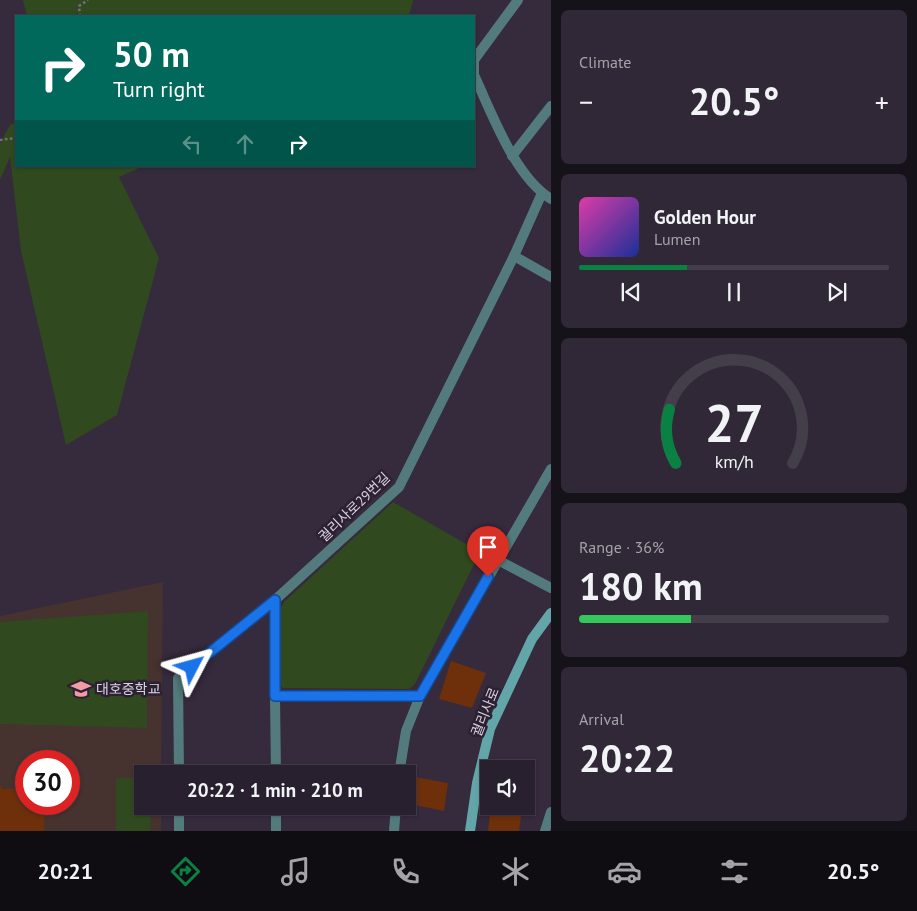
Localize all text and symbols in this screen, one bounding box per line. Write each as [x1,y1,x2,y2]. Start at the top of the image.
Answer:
text: 50 m [113,31,190,77]
icon: right [30,35,95,100]
text: Climate [579,52,631,72]
text: Turn right [113,75,205,103]
text: 20.5° [689,76,779,125]
text: − [579,83,593,120]
text: + [875,83,889,120]
icon: left [178,130,206,158]
icon: ahead [231,130,259,158]
icon: right [284,130,312,158]
text: Golden Hour [654,205,756,229]
text: Lumen [654,229,700,249]
icon: previous [617,278,645,306]
icon: pause [720,278,748,306]
icon: next [823,278,851,306]
text: 27 [705,389,763,456]
text: km/h [714,450,754,473]
street label: 궐리사로29번길 [314,468,394,546]
pin [467,526,509,577]
icon: arrive [474,533,502,561]
text: Range · 36% [579,537,664,557]
text: 180 km [579,561,703,610]
position arrow [165,640,217,692]
school or university icon: 대호중학교 [70,678,92,700]
place label: 대호중학교 [96,680,161,698]
street label: 궐리사로 [467,685,503,739]
text: Arrival [579,709,624,729]
text: 20:22 [579,733,675,782]
speed limit sign: 30 [15,750,80,815]
map controls [480,760,535,815]
button: sound [480,760,535,815]
text: 20:22 · 1 min · 210 m [187,778,363,802]
icon: directions [168,854,203,889]
icon: music [278,854,313,889]
icon: phone [388,854,423,889]
icon: climate [498,854,533,889]
icon: car [607,854,642,889]
icon: filters [717,854,752,889]
text: 20:21 [37,857,93,885]
text: 20.5° [827,857,879,885]

